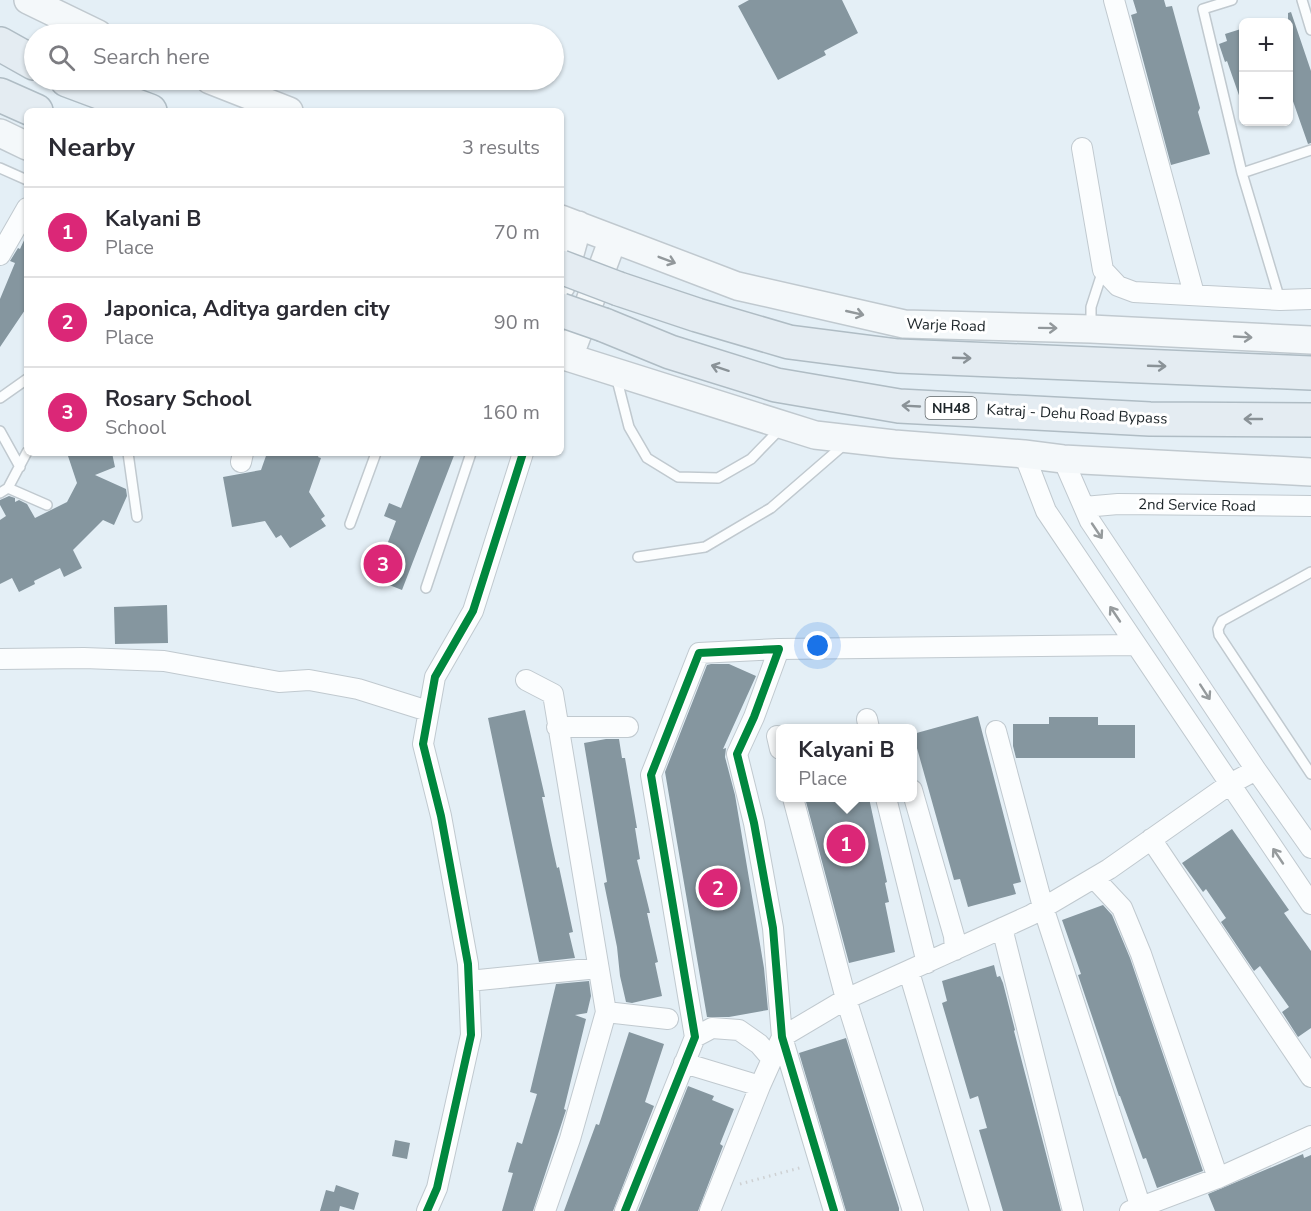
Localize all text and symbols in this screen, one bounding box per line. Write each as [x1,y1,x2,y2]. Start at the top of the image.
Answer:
map controls [1239,18,1293,126]
button: + [1239,18,1293,72]
search box [24,24,564,90]
icon: search [45,41,78,74]
text: Search here [93,42,210,72]
button: − [1239,72,1293,126]
text: Nearby [48,130,135,165]
text: 3 results [462,134,540,161]
text: Kalyani B [105,204,201,234]
text: 1 [62,219,74,246]
text: 70 m [494,219,540,246]
text: Place [105,234,154,261]
one-way arrow [658,255,676,266]
text: Japonica, Aditya garden city [105,294,390,324]
one-way arrow [844,308,864,319]
text: 2 [62,309,74,336]
text: 90 m [494,309,540,336]
street label: Warje Road [906,314,986,336]
one-way arrow [1038,322,1058,334]
text: Place [105,324,154,351]
one-way arrow [1233,331,1252,342]
one-way arrow [952,353,972,364]
one-way arrow [1146,361,1166,372]
one-way arrow [711,362,730,373]
text: Rosary School [105,384,252,414]
road number: NH48 [926,397,976,419]
text: 3 [62,399,74,426]
text: 160 m [482,399,540,426]
street label: Katraj - Dehu Road Bypass [986,399,1168,429]
one-way arrow [901,401,921,412]
one-way arrow [1243,413,1263,425]
text: School [105,414,166,441]
street label: 2nd Service Road [1138,494,1256,516]
one-way arrow [1091,522,1103,538]
pin: 3 [364,542,403,586]
one-way arrow [1109,606,1121,623]
your location [803,631,832,660]
one-way arrow [1199,684,1212,701]
popup [776,724,917,802]
text: Kalyani B [798,735,895,765]
text: Place [798,765,847,792]
pin: 1 [826,822,866,866]
one-way arrow [1272,848,1284,865]
pin: 2 [698,866,738,910]

